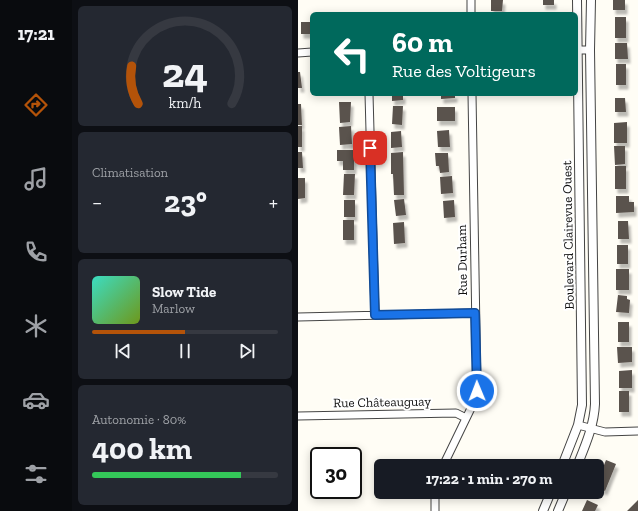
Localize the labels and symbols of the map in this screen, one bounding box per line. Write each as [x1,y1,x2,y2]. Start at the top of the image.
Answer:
pin [353,131,387,165]
street label: Boulevard Clairevue Ouest [559,160,577,310]
street label: Rue Durham [454,224,470,296]
position arrow [456,370,498,412]
street label: Rue Châteauguay [333,394,431,410]
speed limit sign: 30 [310,447,362,499]

